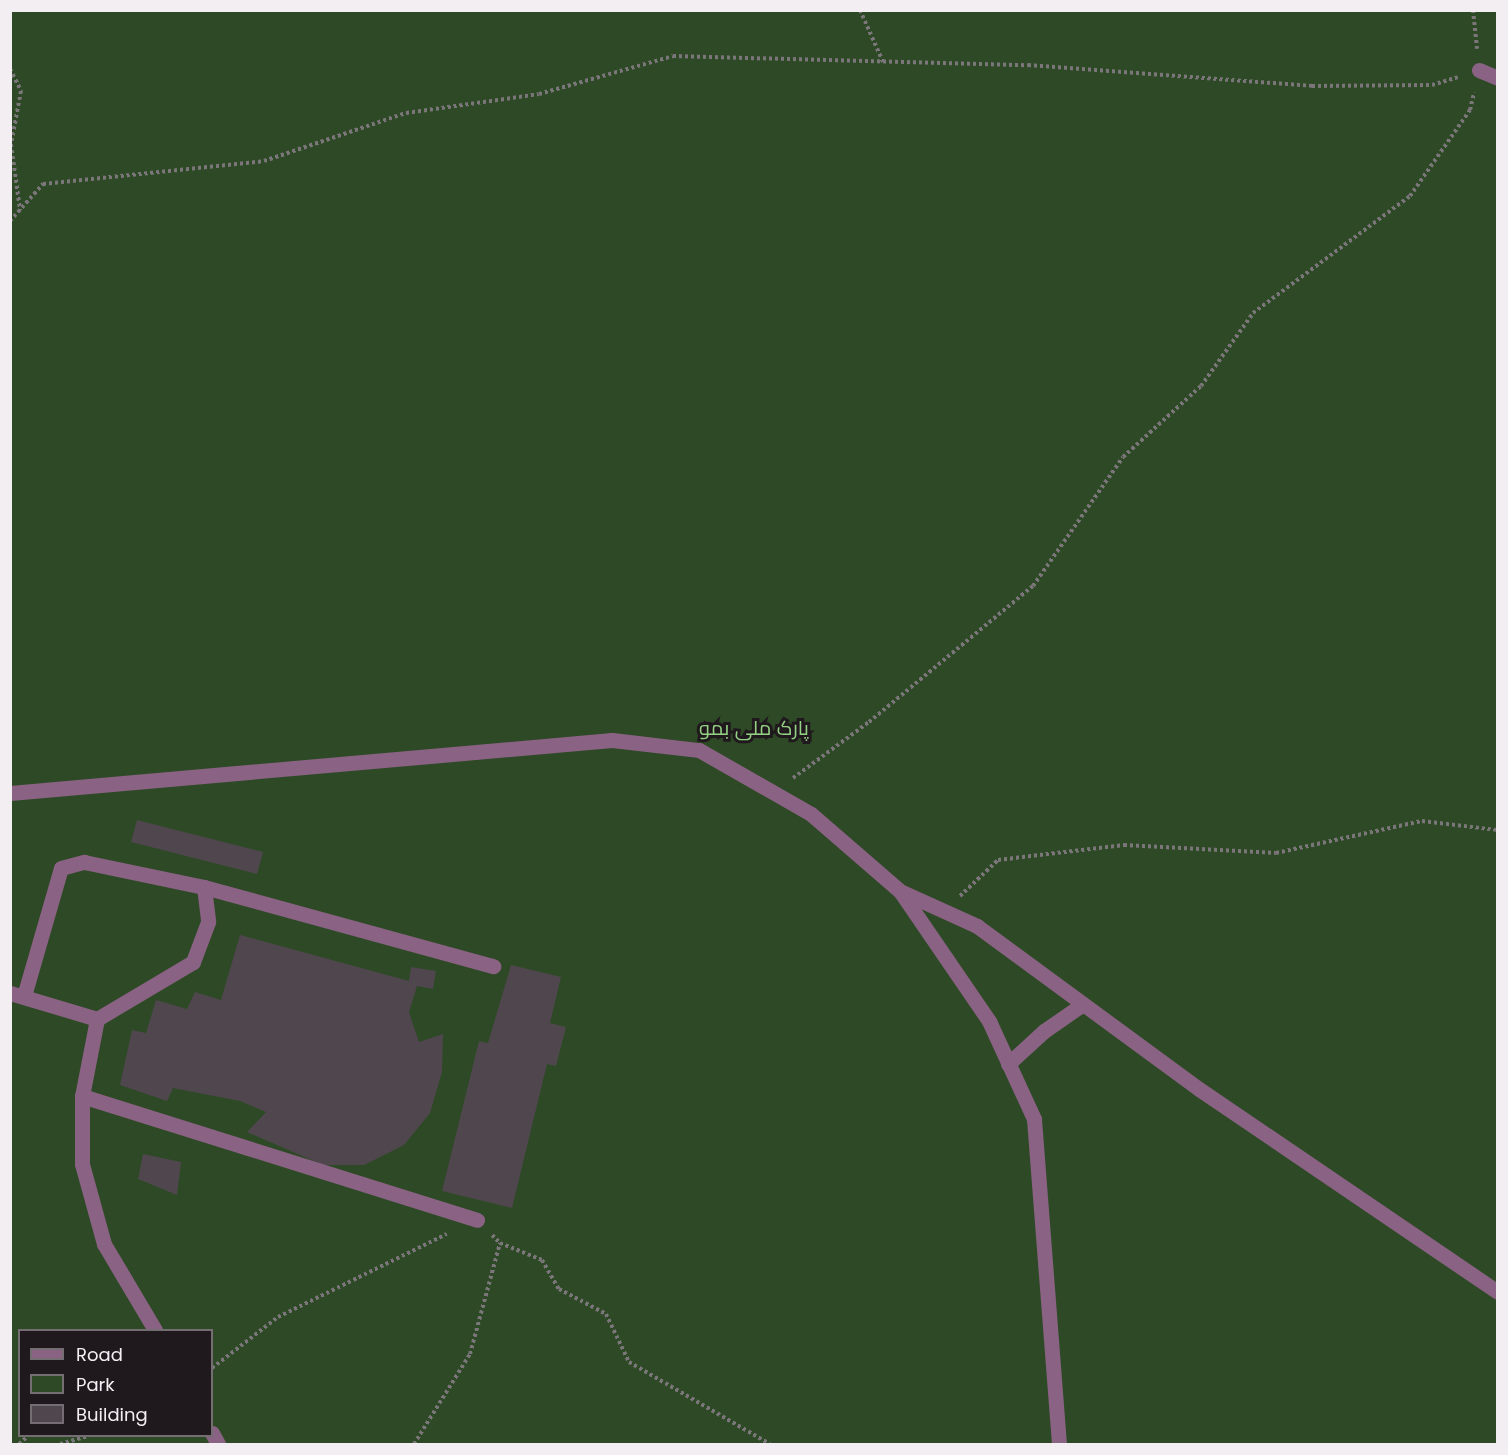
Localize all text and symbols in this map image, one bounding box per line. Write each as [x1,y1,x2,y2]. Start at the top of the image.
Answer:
park label: پارک ملی بمو [699,716,809,740]
legend [18,1329,213,1437]
text: Road [76,1342,123,1367]
text: Park [76,1372,115,1397]
text: Building [76,1402,148,1427]

